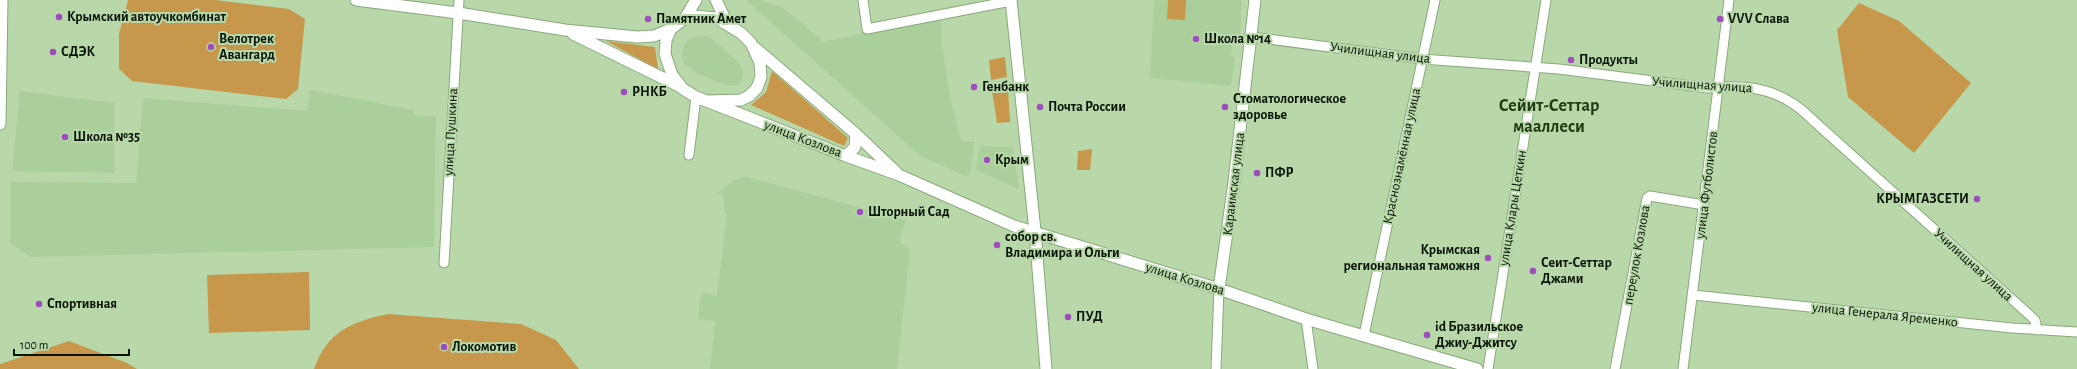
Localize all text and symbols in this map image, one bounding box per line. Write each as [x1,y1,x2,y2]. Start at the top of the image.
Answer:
place label: Крымский автоучкомбинат [67,10,226,24]
marker: Крымский автоучкомбинат [54,12,64,22]
place label: Памятник Амет [656,12,747,26]
place label: VVV Слава [1728,12,1790,26]
marker: Памятник Амет [643,14,653,24]
marker: VVV Слава [1715,14,1725,24]
place label: Велотрек Авангард [219,32,275,62]
place label: Школа №14 [1204,32,1271,46]
marker: Школа №14 [1191,34,1201,44]
street label: Училищная улица [1329,40,1431,66]
marker: Велотрек Авангард [206,42,216,52]
place label: СДЭК [61,45,95,59]
marker: СДЭК [48,47,58,57]
place label: Продукты [1579,53,1638,67]
marker: Продукты [1566,55,1576,65]
street label: Училищная улица [1651,75,1753,96]
place label: Генбанк [982,80,1029,94]
marker: Генбанк [969,82,979,92]
place label: РНКБ [632,85,667,99]
street label: Краснознамённая улица [1381,86,1423,225]
street label: улица Пушкина [442,87,460,177]
marker: РНКБ [619,87,629,97]
place label: Стоматологическое здоровье [1233,92,1346,122]
district label: Сейит-Сеттар мааллеси [1499,97,1599,136]
place label: Почта России [1048,100,1126,114]
marker: Почта России [1035,102,1045,112]
marker: Стоматологическое здоровье [1220,102,1230,112]
street label: улица Козлова [761,117,844,160]
place label: Школа №35 [73,130,140,144]
street label: улица Футболистов [1693,130,1721,241]
street label: Караимская улица [1221,131,1247,236]
marker: Школа №35 [60,132,70,142]
street label: улица Клары Цеткин [1497,149,1529,268]
place label: Крым [995,153,1029,167]
marker: Крым [982,155,992,165]
place label: ПФР [1265,166,1293,180]
marker: ПФР [1252,168,1262,178]
place label: КРЫМГАЗСЕТИ [1876,192,1969,206]
marker: КРЫМГАЗСЕТИ [1972,194,1982,204]
street label: переулок Козлова [1621,203,1653,306]
place label: Шторный Сад [868,205,950,219]
marker: Шторный Сад [855,207,865,217]
street label: Училищная улица [1931,226,2016,304]
place label: собор св. Владимира и Ольги [1005,230,1120,260]
marker: собор св. Владимира и Ольги [992,240,1002,250]
place label: Крымская региональная таможня [1344,243,1480,273]
marker: Крымская региональная таможня [1483,253,1493,263]
place label: Сеит-Сеттар Джами [1541,256,1612,286]
street label: улица Козлова [1143,260,1227,298]
marker: Сеит-Сеттар Джами [1528,266,1538,276]
place label: Спортивная [47,297,117,311]
marker: Спортивная [34,299,44,309]
street label: улица Генерала Яременко [1811,300,1959,330]
place label: ПУД [1076,310,1103,324]
marker: ПУД [1063,312,1073,322]
place label: id Бразильское Джиу-Джитсу [1435,320,1523,350]
marker: id Бразильское Джиу-Джитсу [1422,330,1432,340]
scale bar [14,331,129,357]
text: 100 m [20,339,48,351]
place label: Локомотив [452,340,516,354]
marker: Локомотив [439,342,449,352]

